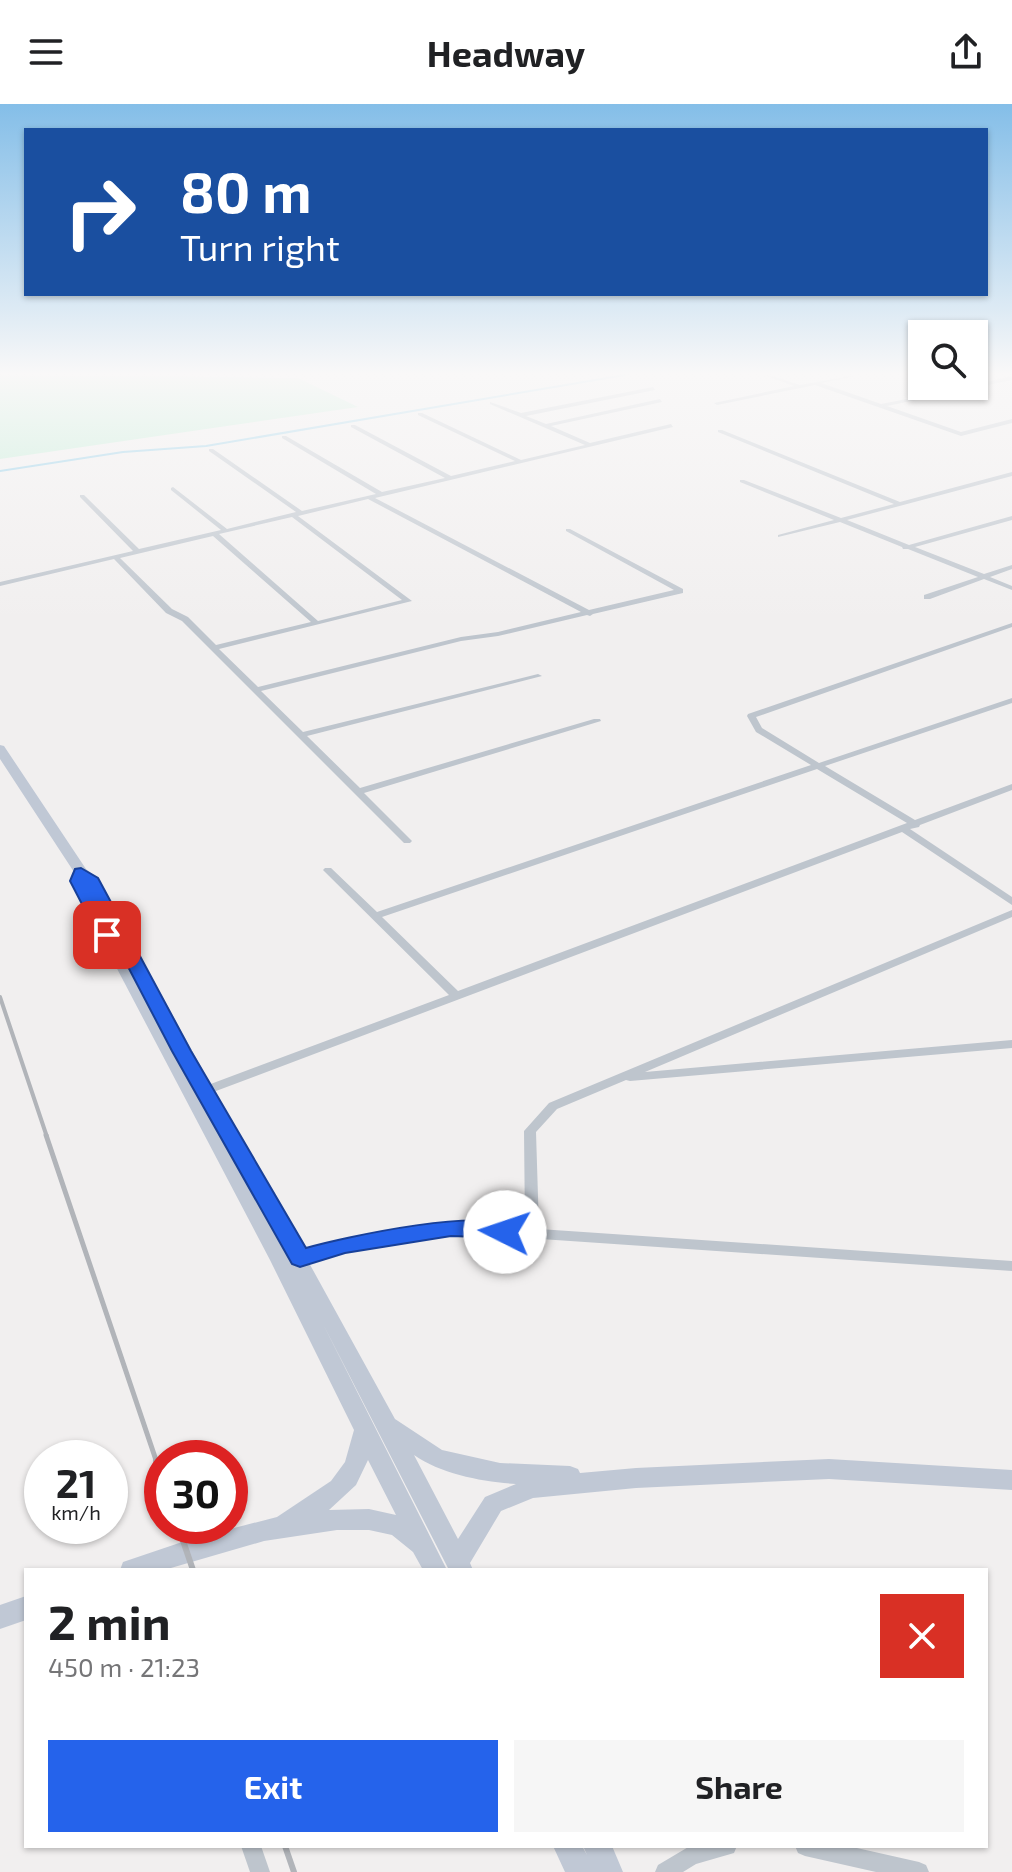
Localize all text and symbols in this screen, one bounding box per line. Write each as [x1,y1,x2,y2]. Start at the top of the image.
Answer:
icon: menu [24,30,68,74]
icon: share [944,30,988,74]
text: Headway [427,31,585,74]
text: 80 m [180,157,312,224]
icon: right [48,160,152,264]
text: Turn right [180,225,340,268]
map controls [908,320,988,400]
button: search [908,320,988,400]
pin [73,901,141,969]
icon: arrive [85,913,129,957]
position arrow [463,1190,547,1274]
speed limit sign: 30 [144,1440,248,1544]
text: 21 [56,1458,96,1506]
text: km/h [51,1500,101,1524]
text: 2 min [48,1592,171,1650]
button: close [880,1594,964,1678]
text: 450 m · 21:23 [48,1651,200,1682]
button: Exit [48,1740,498,1832]
button: Share [514,1740,964,1832]

